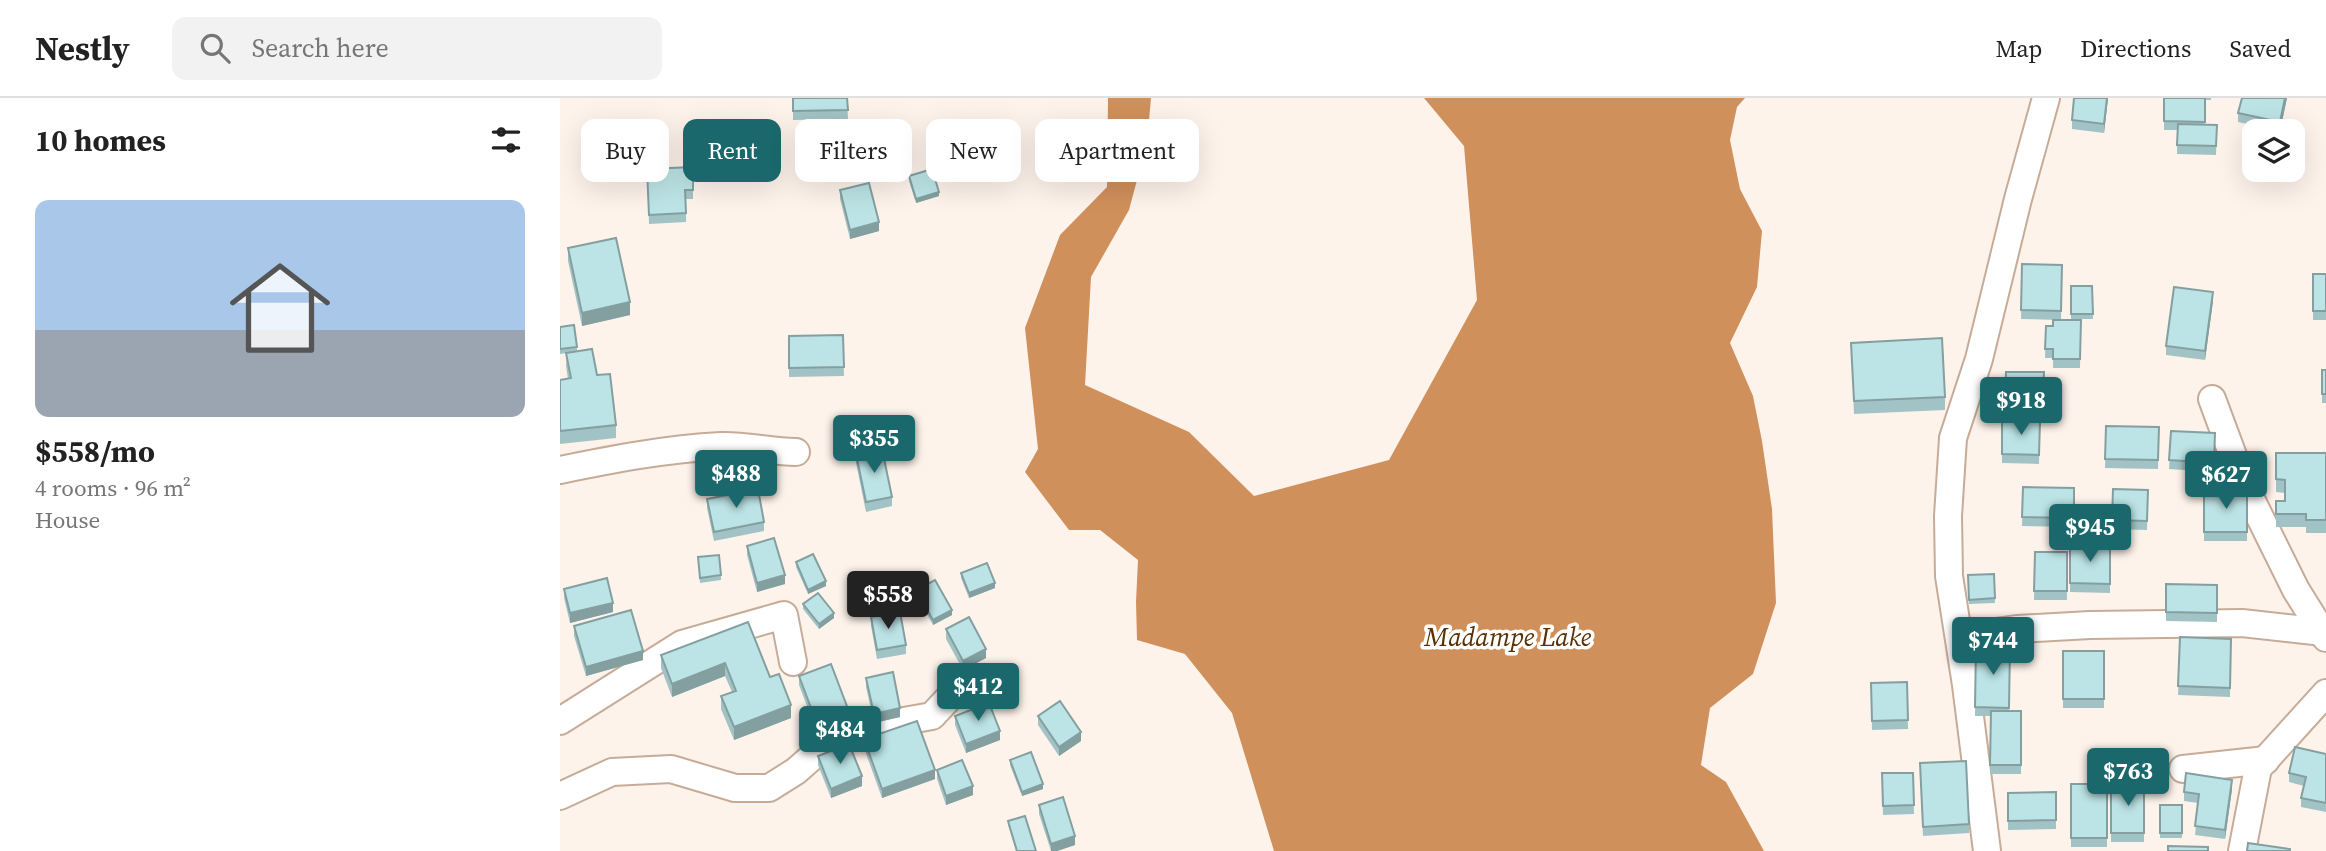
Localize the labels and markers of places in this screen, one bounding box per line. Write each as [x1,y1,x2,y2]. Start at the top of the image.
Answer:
pin: $918 [1980,378,2062,437]
pin: $355 [833,416,915,475]
pin: $488 [695,450,777,510]
pin: $627 [2185,452,2267,511]
pin: $945 [2049,504,2131,564]
pin: $558 [847,572,929,631]
pin: $744 [1952,618,2034,677]
pin: $412 [937,664,1019,723]
pin: $484 [799,706,881,766]
pin: $763 [2087,748,2169,808]

